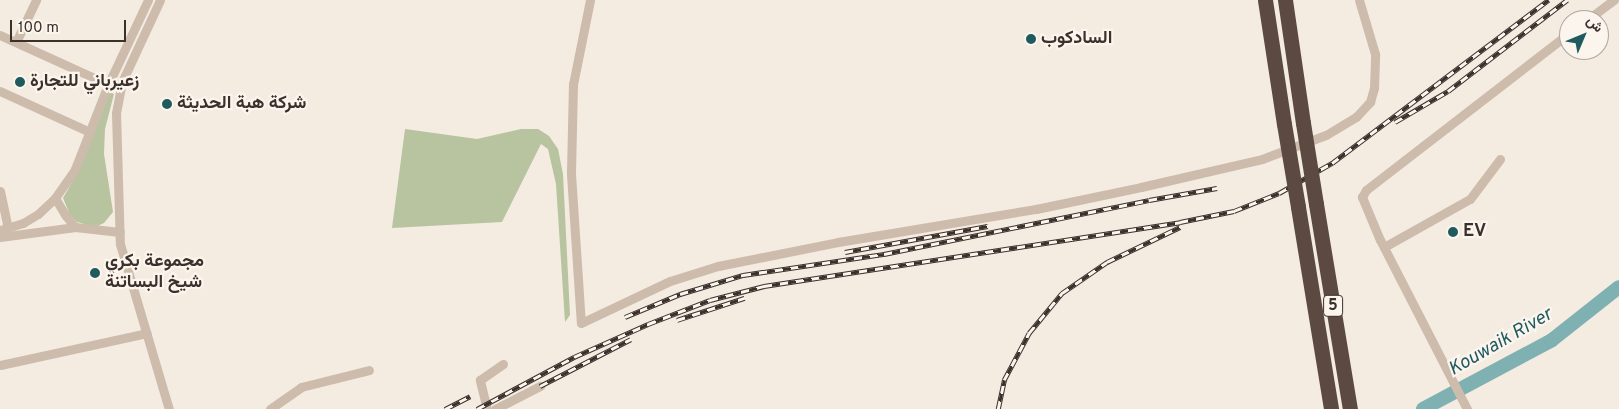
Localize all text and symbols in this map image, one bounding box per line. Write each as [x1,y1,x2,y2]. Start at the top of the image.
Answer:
scale bar [12,10,129,42]
north arrow [1559,10,1609,60]
text: ش [1582,13,1606,37]
text: 100 m [18,19,59,38]
place label: السادكوب [1041,28,1112,50]
marker: السادكوب [1025,33,1037,45]
place label: زعيرباني للتجارة [30,71,139,93]
marker: زعيرباني للتجارة [14,76,26,88]
place label: شركة هبة الحديثة [177,93,306,115]
marker: شركة هبة الحديثة [161,98,173,110]
place label: EV [1463,221,1486,243]
marker: EV [1447,226,1459,238]
place label: مجموعة بكري شيخ البساتنة [105,252,204,294]
marker: مجموعة بكري شيخ البساتنة [89,267,101,279]
road number: 5 [1323,292,1343,320]
water label: Kouwaik River [1445,304,1557,382]

